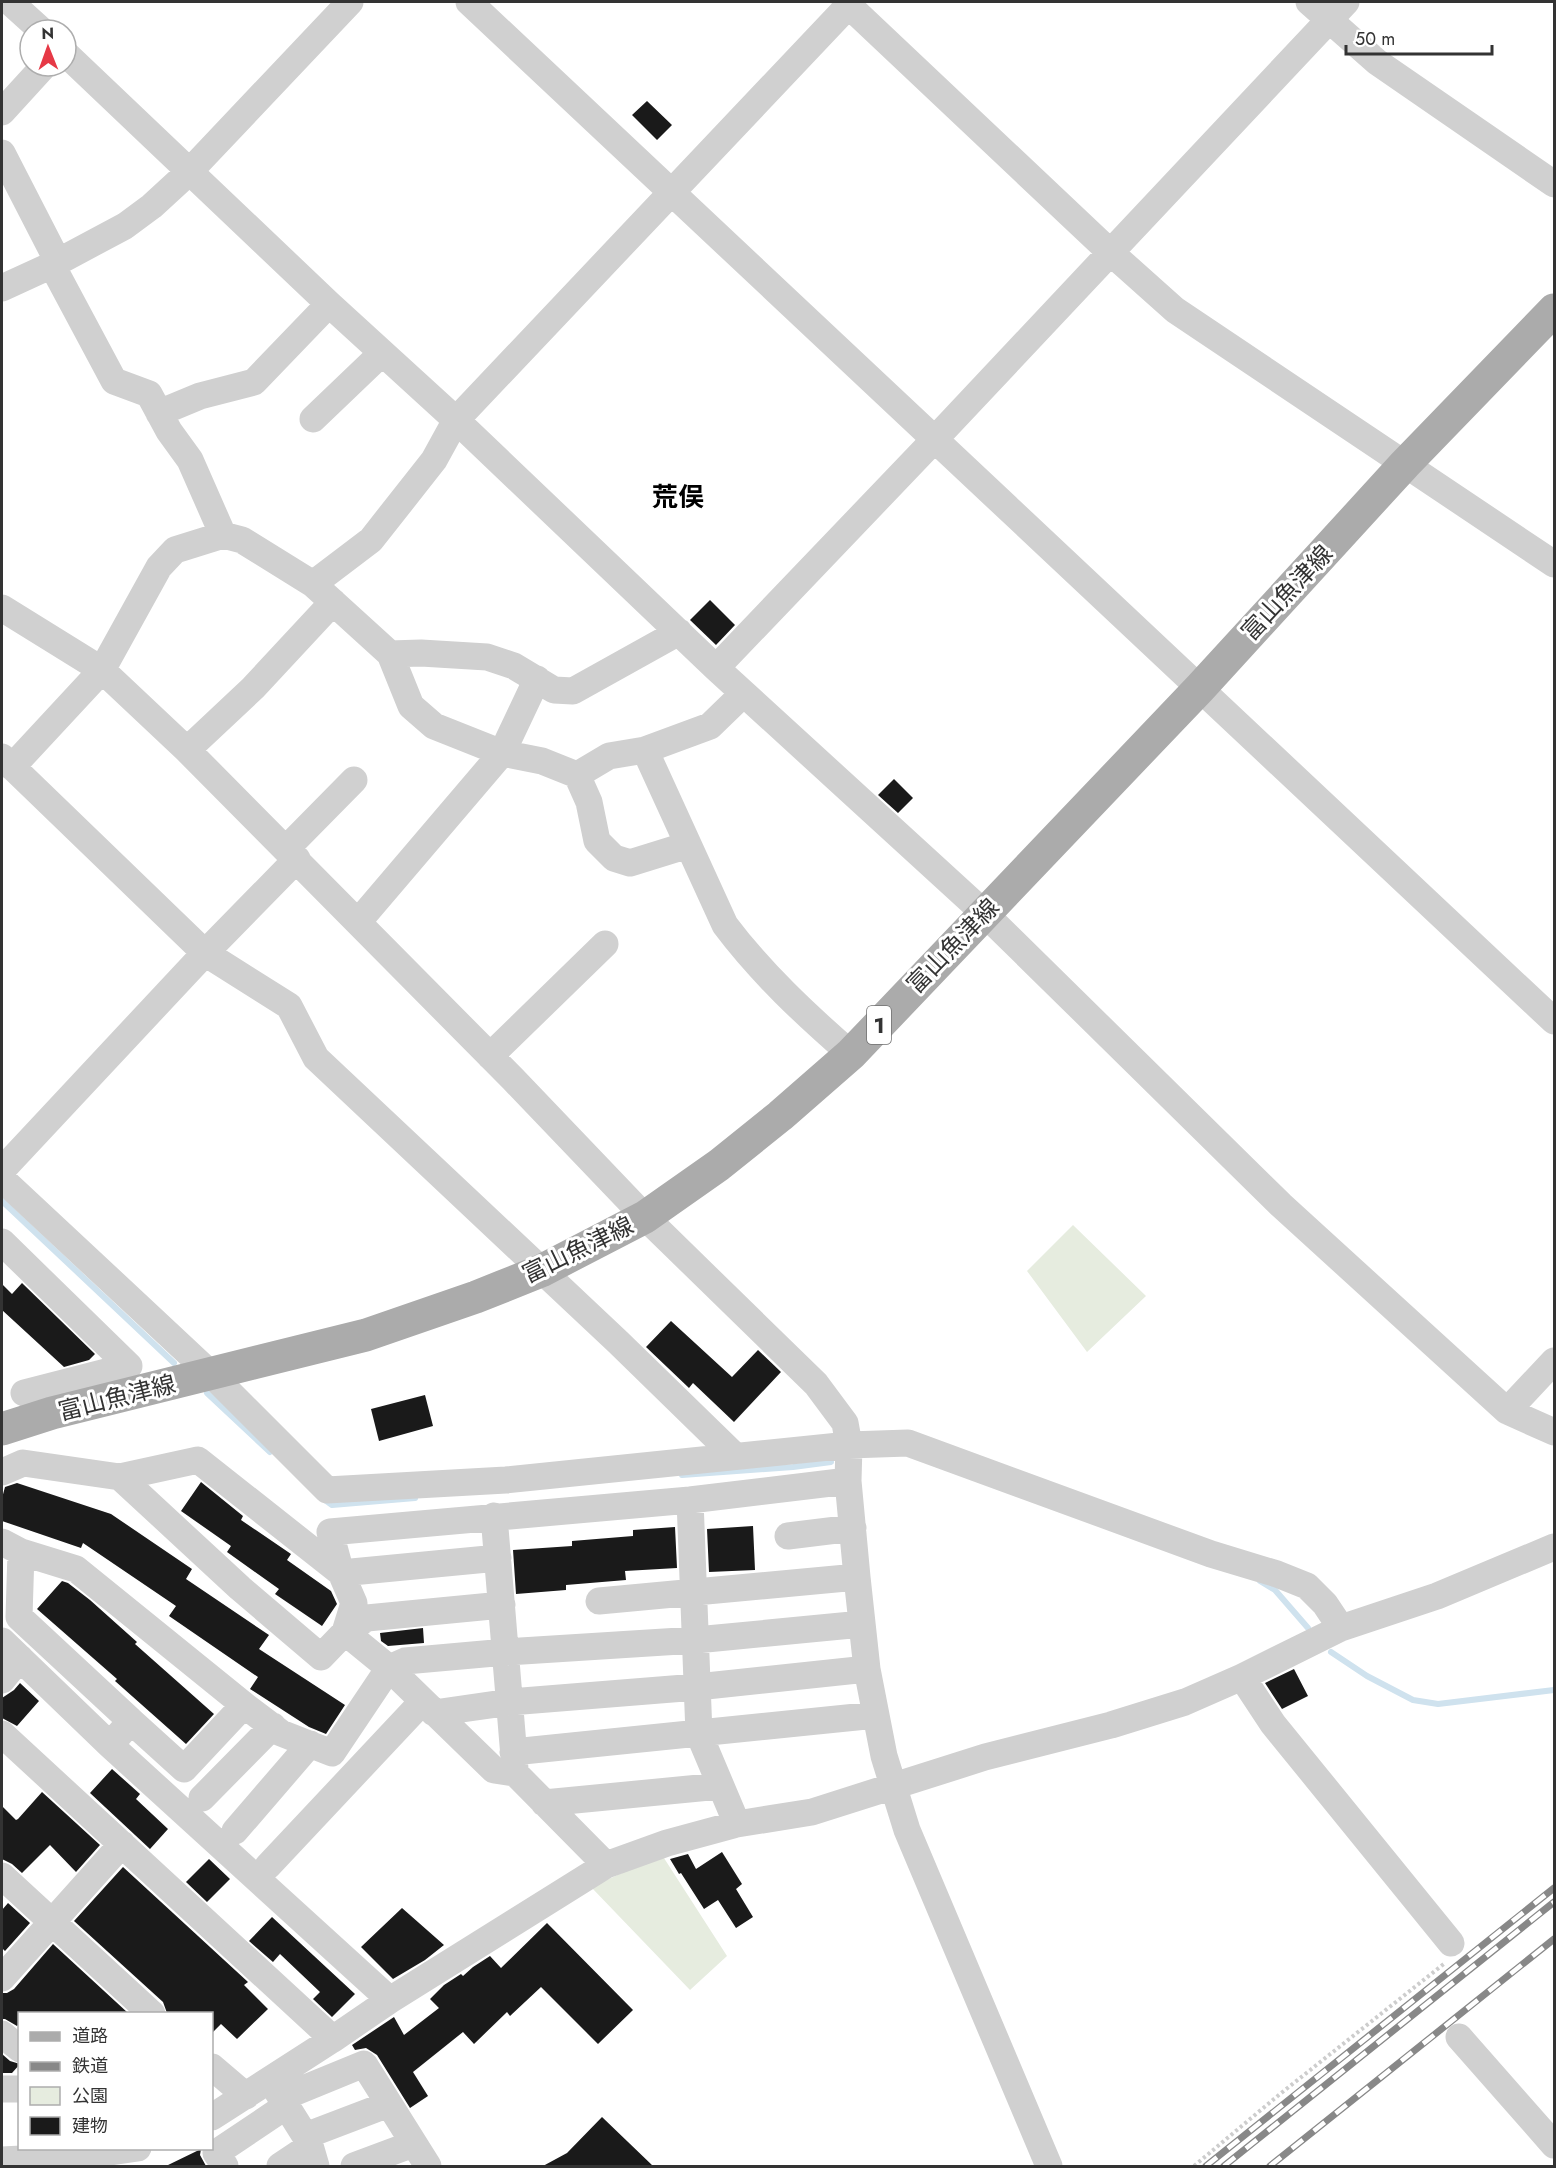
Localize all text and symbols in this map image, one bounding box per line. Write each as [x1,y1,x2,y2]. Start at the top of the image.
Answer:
north arrow [18,18,78,78]
scale bar [1346,18,1492,56]
text: N [41,22,54,45]
text: 50 m [1355,26,1395,52]
district label: 荒俣 [652,478,704,516]
street label: 富山魚津線 [1233,537,1340,648]
street label: 富山魚津線 [898,890,1007,1001]
road number: 1 [867,1006,891,1044]
street label: 富山魚津線 [516,1208,639,1292]
street label: 富山魚津線 [54,1366,179,1429]
legend [18,2012,213,2150]
text: 道路 [72,2023,108,2049]
text: 鉄道 [72,2053,108,2079]
text: 公園 [72,2083,108,2109]
text: 建物 [72,2113,108,2139]

